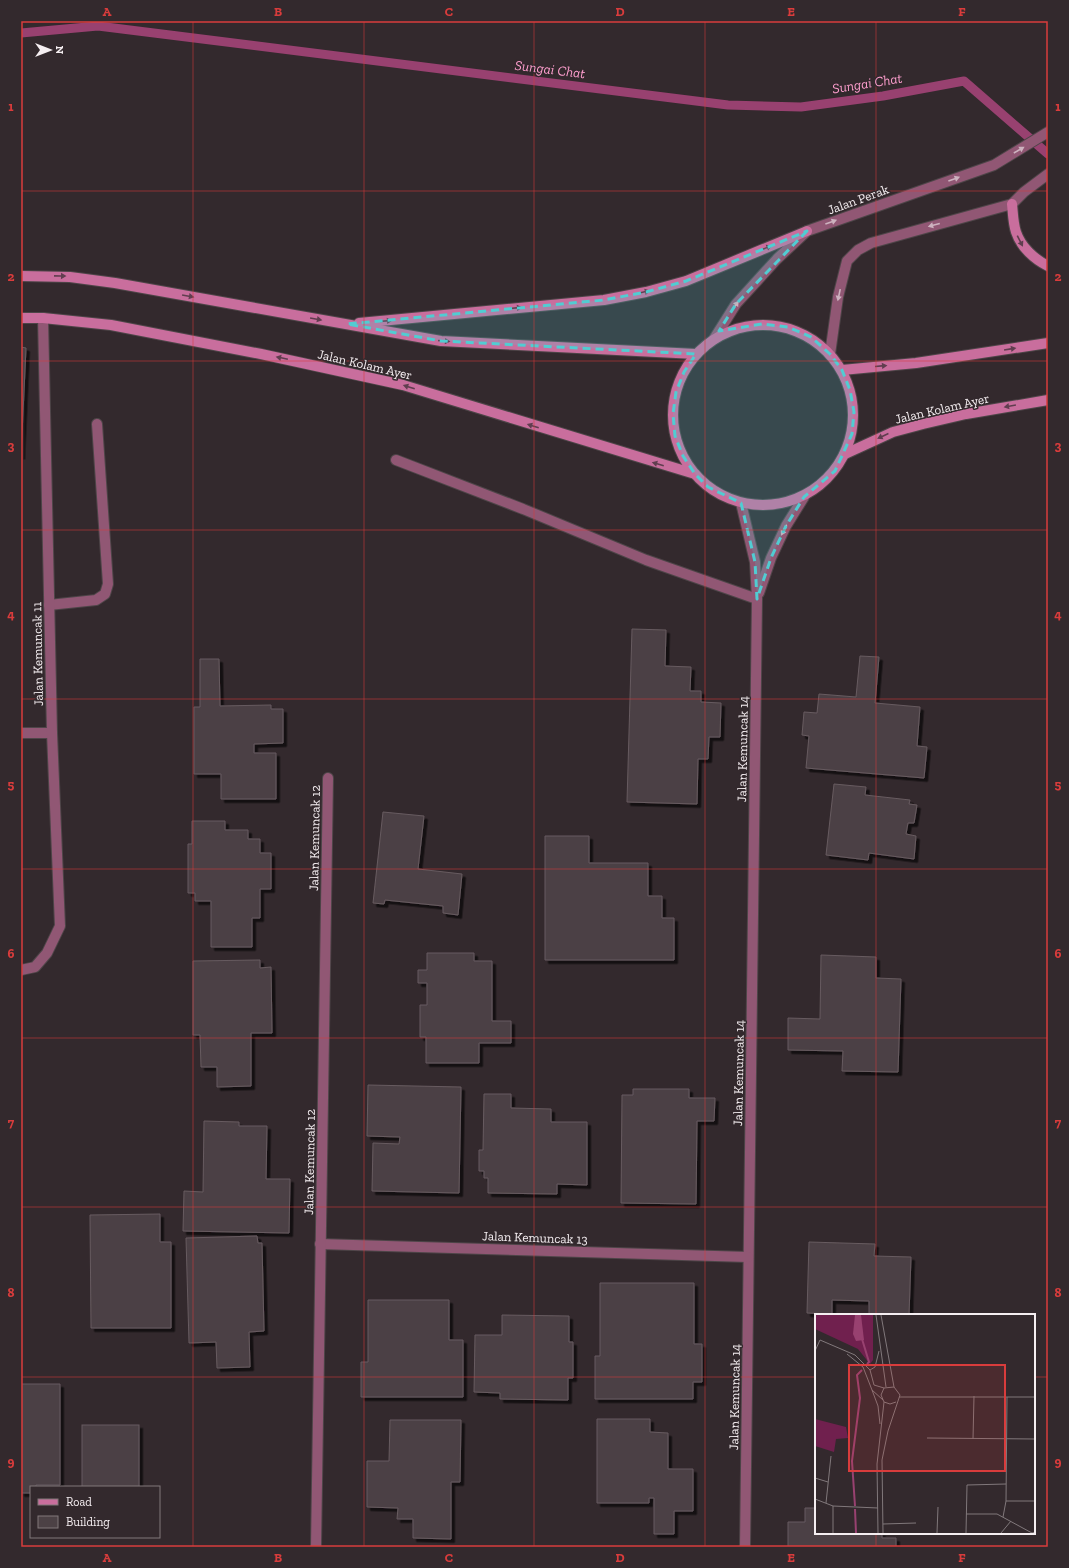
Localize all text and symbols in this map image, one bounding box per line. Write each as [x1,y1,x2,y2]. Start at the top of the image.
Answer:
text: A [103,4,112,19]
text: B [274,4,282,19]
text: C [445,4,453,19]
text: D [615,4,625,19]
text: E [787,4,795,19]
text: F [958,4,966,19]
north arrow [30,30,70,70]
text: N [53,46,66,55]
water label: Sungai Chat [514,57,586,82]
water label: Sungai Chat [831,70,903,97]
text: 1 [8,99,14,114]
text: 1 [1055,99,1061,114]
one-way arrow [1013,146,1025,153]
one-way arrow [948,175,960,181]
street label: Jalan Perak [826,181,891,217]
one-way arrow [826,219,838,225]
one-way arrow [927,222,939,228]
one-way arrow [1017,235,1023,246]
one-way arrow [761,244,773,250]
text: 2 [8,269,15,284]
text: 2 [1055,269,1062,284]
one-way arrow [54,273,66,280]
one-way arrow [836,288,842,301]
one-way arrow [638,289,651,295]
one-way arrow [182,293,195,299]
one-way arrow [731,301,739,311]
one-way arrow [510,305,522,312]
one-way arrow [310,316,322,322]
one-way arrow [380,317,392,324]
one-way arrow [438,338,450,345]
street label: Jalan Kolam Ayer [316,346,413,383]
one-way arrow [1004,346,1016,352]
one-way arrow [276,355,288,361]
one-way arrow [875,363,887,370]
one-way arrow [403,384,415,390]
street label: Jalan Kolam Ayer [894,390,991,427]
one-way arrow [1003,403,1016,409]
one-way arrow [527,423,539,429]
one-way arrow [877,434,889,440]
text: 3 [8,438,15,453]
text: 3 [1055,438,1062,453]
one-way arrow [651,461,663,467]
one-way arrow [781,525,787,536]
street label: Jalan Kemuncak 11 [29,602,46,706]
text: 4 [7,607,15,622]
text: 4 [1054,607,1062,622]
street label: Jalan Kemuncak 14 [734,696,751,802]
text: 5 [8,777,15,792]
text: 5 [1055,777,1062,792]
street label: Jalan Kemuncak 12 [306,785,323,891]
text: 6 [8,946,15,961]
text: 6 [1055,946,1062,961]
street label: Jalan Kemuncak 14 [730,1020,747,1126]
street label: Jalan Kemuncak 12 [301,1109,318,1215]
text: 7 [8,1115,15,1130]
text: 7 [1055,1115,1062,1130]
street label: Jalan Kemuncak 13 [482,1228,588,1247]
text: 8 [7,1285,15,1300]
text: 8 [1054,1285,1062,1300]
inset map [815,1314,1035,1534]
street label: Jalan Kemuncak 14 [726,1344,743,1450]
text: 9 [8,1454,15,1469]
text: 9 [1055,1454,1062,1469]
legend [30,1486,160,1538]
text: Road [66,1495,92,1509]
text: Building [66,1515,110,1529]
text: A [103,1550,112,1565]
text: B [274,1550,282,1565]
text: C [445,1550,453,1565]
text: D [615,1550,625,1565]
text: E [787,1550,795,1565]
text: F [958,1550,966,1565]

